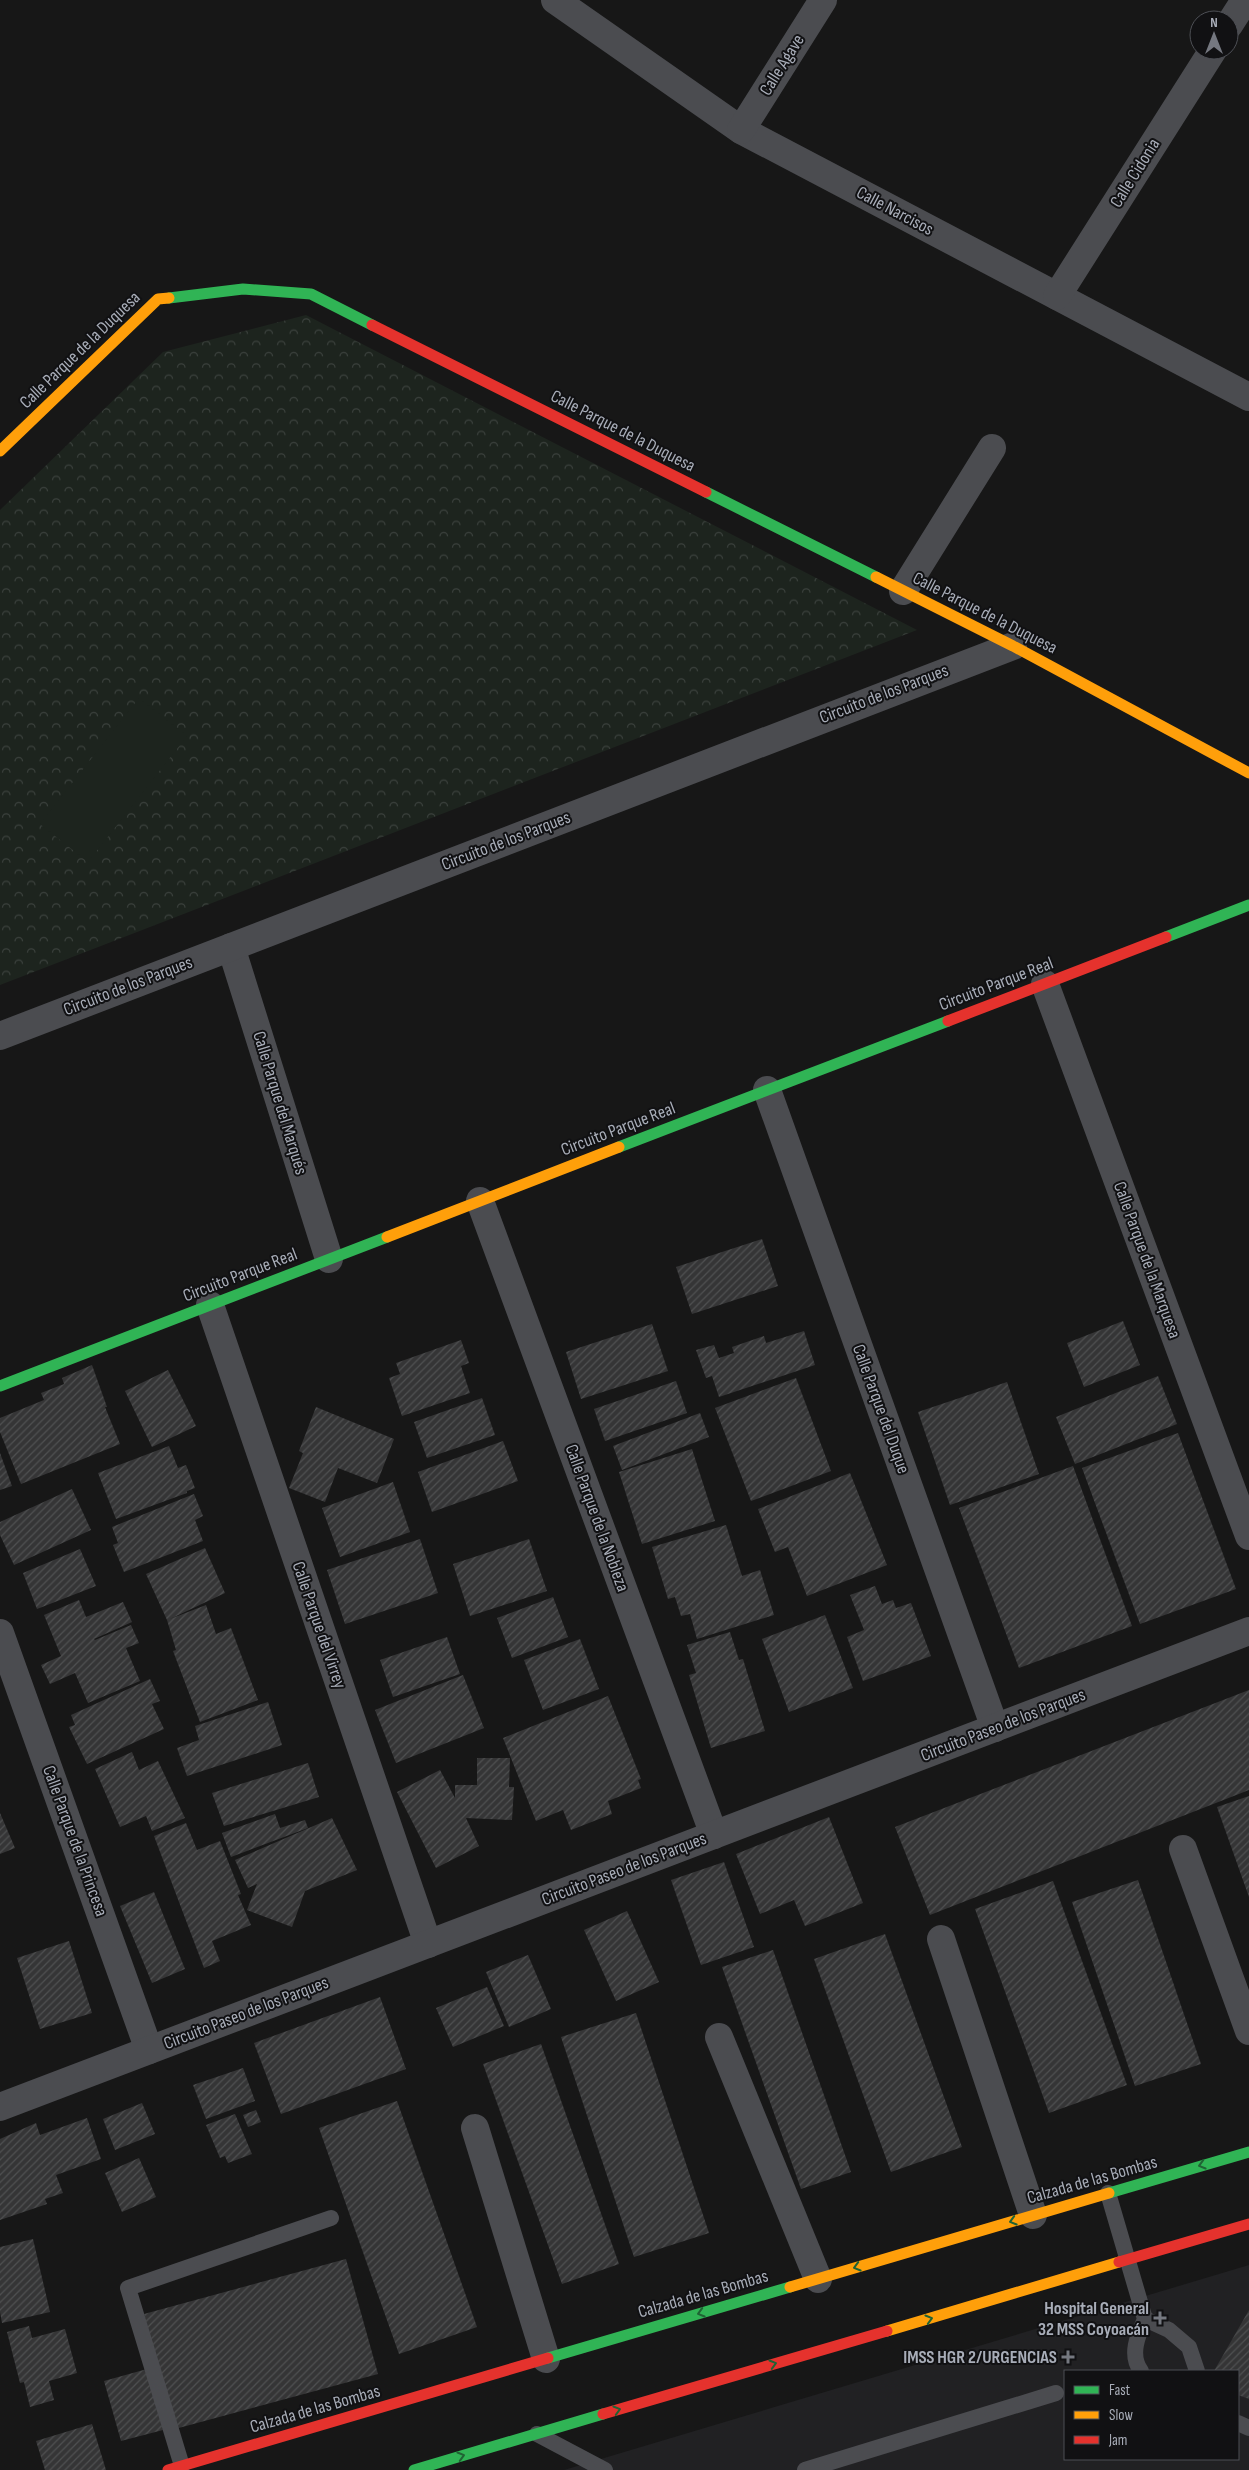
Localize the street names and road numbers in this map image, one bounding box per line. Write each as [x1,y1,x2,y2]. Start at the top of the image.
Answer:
street label: Calle Agave [755,31,809,99]
street label: Calle Cidonia [1106,135,1164,211]
street label: Calle Narcisos [853,182,937,240]
street label: Calle Parque de la Duquesa [15,287,145,413]
street label: Calle Parque de la Duquesa [547,386,699,477]
street label: Calle Parque de la Duquesa [909,568,1061,659]
street label: Circuito de los Parques [817,660,951,728]
street label: Circuito de los Parques [439,807,573,875]
street label: Circuito de los Parques [61,952,195,1020]
street label: Circuito Parque Real [936,953,1056,1015]
street label: Calle Parque del Marqués [248,1029,312,1177]
street label: Circuito Parque Real [558,1098,678,1160]
street label: Calle Parque de la Marquesa [1109,1179,1185,1341]
street label: Circuito Parque Real [180,1244,300,1306]
street label: Calle Parque del Duque [848,1342,914,1476]
street label: Calle Parque de la Nobleza [561,1441,633,1595]
street label: Calle Parque del Virrey [287,1559,351,1691]
street label: Circuito Paseo de los Parques [918,1684,1088,1766]
street label: Calle Parque de la Princesa [38,1763,112,1919]
street label: Circuito Paseo de los Parques [539,1828,709,1910]
street label: Circuito Paseo de los Parques [161,1972,331,2054]
street label: Calzada de las Bombas [1024,2151,1160,2209]
street label: Calzada de las Bombas [635,2265,771,2323]
street label: Calzada de las Bombas [247,2380,383,2438]

